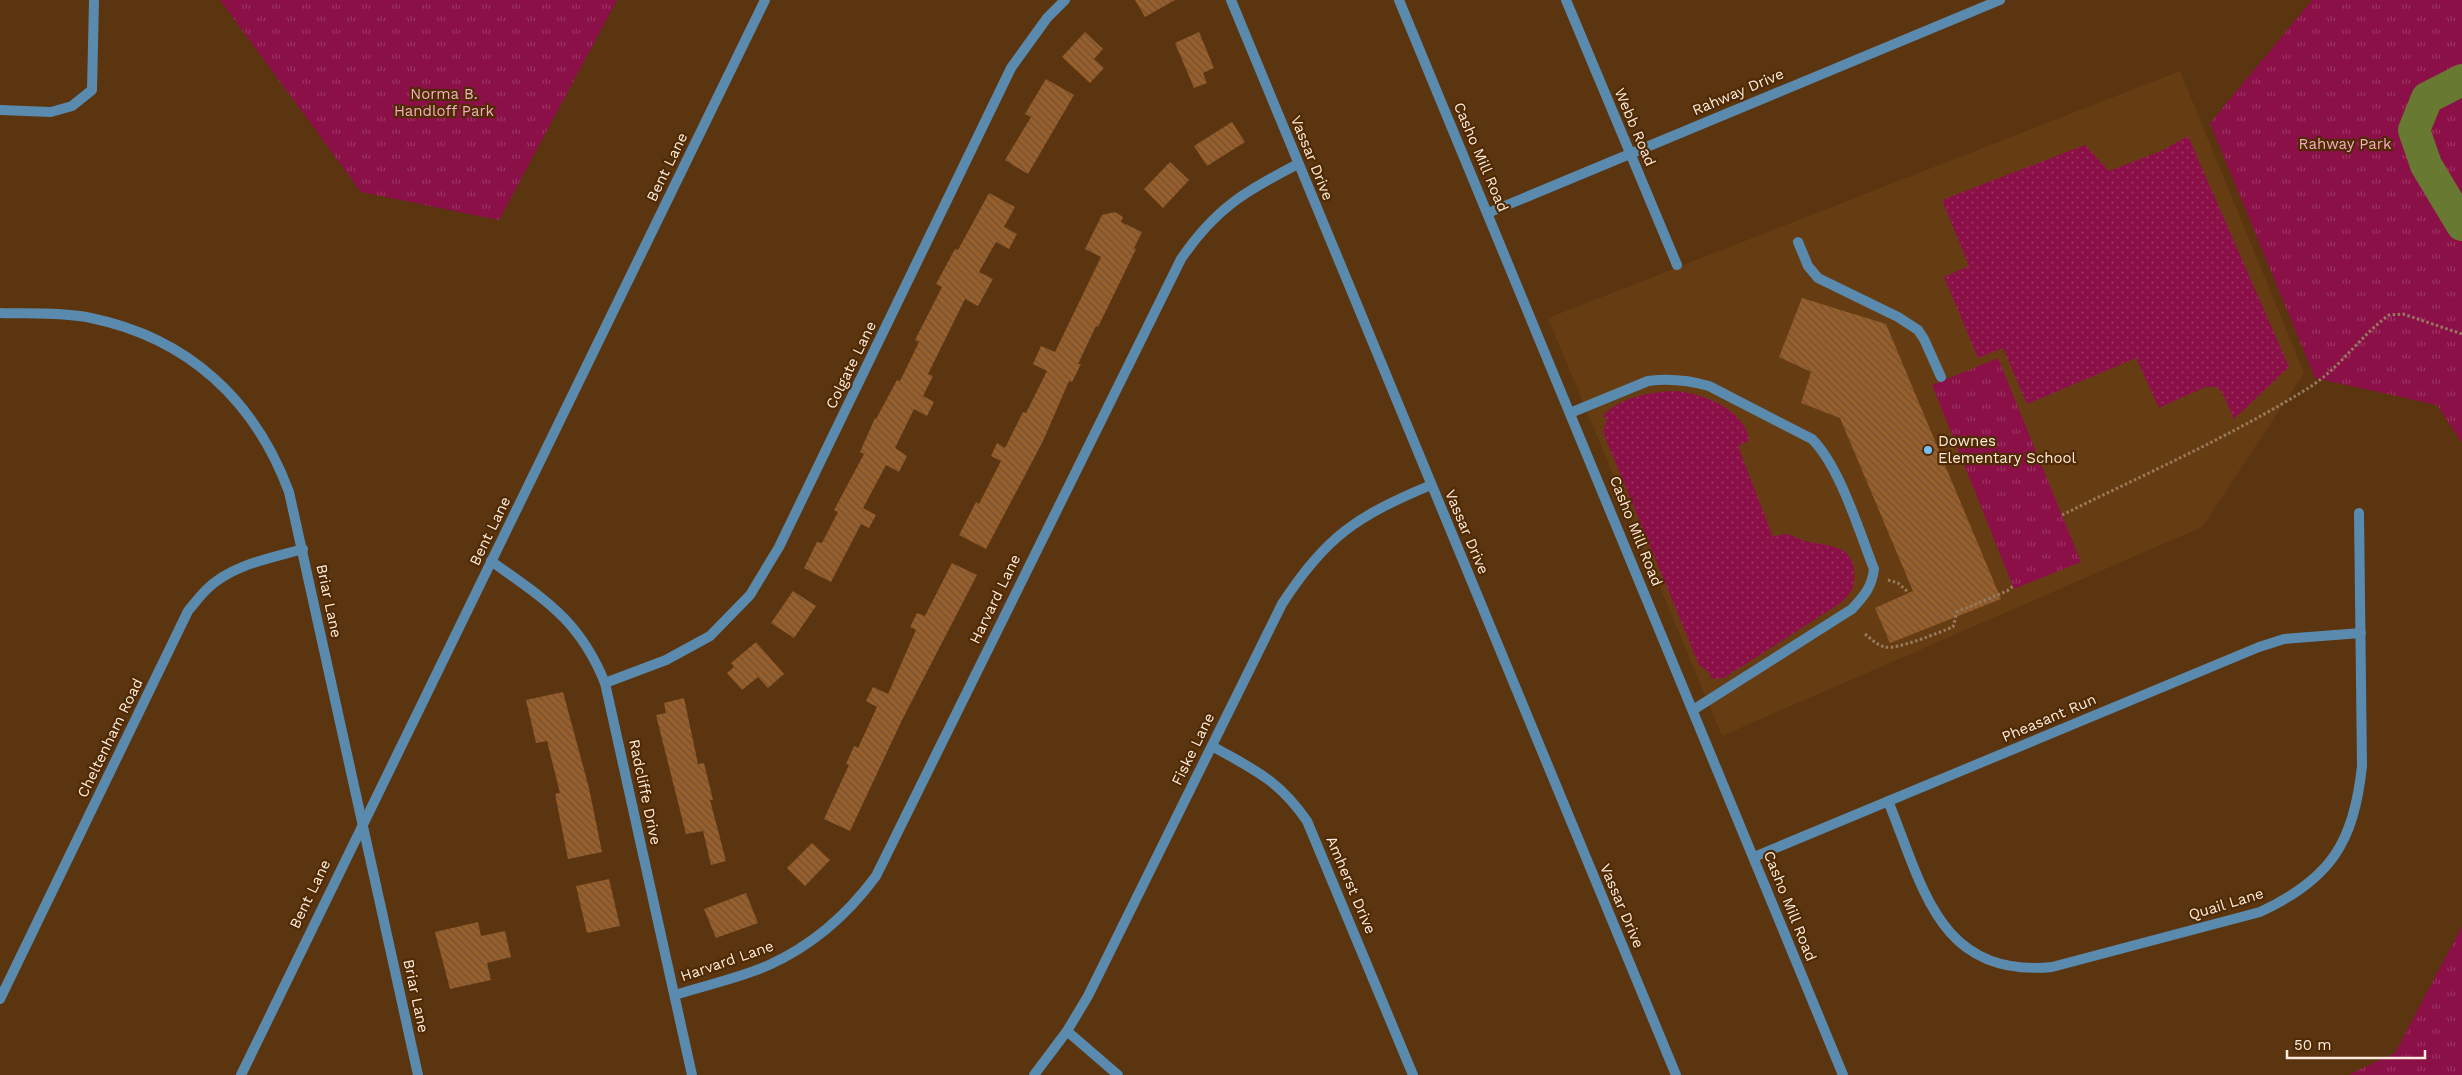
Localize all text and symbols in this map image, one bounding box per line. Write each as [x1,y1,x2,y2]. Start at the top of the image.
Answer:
street label: Rahway Drive [1689,65,1787,119]
park label: Norma B. Handloff Park [394,85,495,120]
street label: Webb Road [1610,85,1660,169]
street label: Casho Mill Road [1450,100,1512,214]
street label: Vassar Drive [1287,113,1337,203]
street label: Bent Lane [643,130,691,204]
park label: Rahway Park [2299,135,2392,153]
street label: Colgate Lane [822,318,880,412]
place label: Downes Elementary School [1938,432,2077,467]
marker: Downes Elementary School [1922,444,1934,456]
street label: Casho Mill Road [1606,473,1666,589]
street label: Vassar Drive [1441,487,1493,577]
street label: Bent Lane [466,494,514,568]
street label: Harvard Lane [966,551,1024,647]
street label: Briar Lane [312,563,346,639]
street label: Cheltenham Road [73,675,147,801]
street label: Pheasant Run [1999,690,2099,746]
street label: Fiske Lane [1168,710,1218,788]
street label: Radcliffe Drive [625,738,665,846]
street label: Amherst Drive [1322,833,1380,937]
street label: Casho Mill Road [1760,848,1820,964]
street label: Bent Lane [286,857,334,931]
street label: Vassar Drive [1596,861,1648,951]
street label: Quail Lane [2186,884,2266,924]
street label: Harvard Lane [678,937,776,985]
street label: Briar Lane [399,958,433,1034]
scale bar [2287,1028,2424,1060]
text: 50 m [2294,1036,2331,1054]

